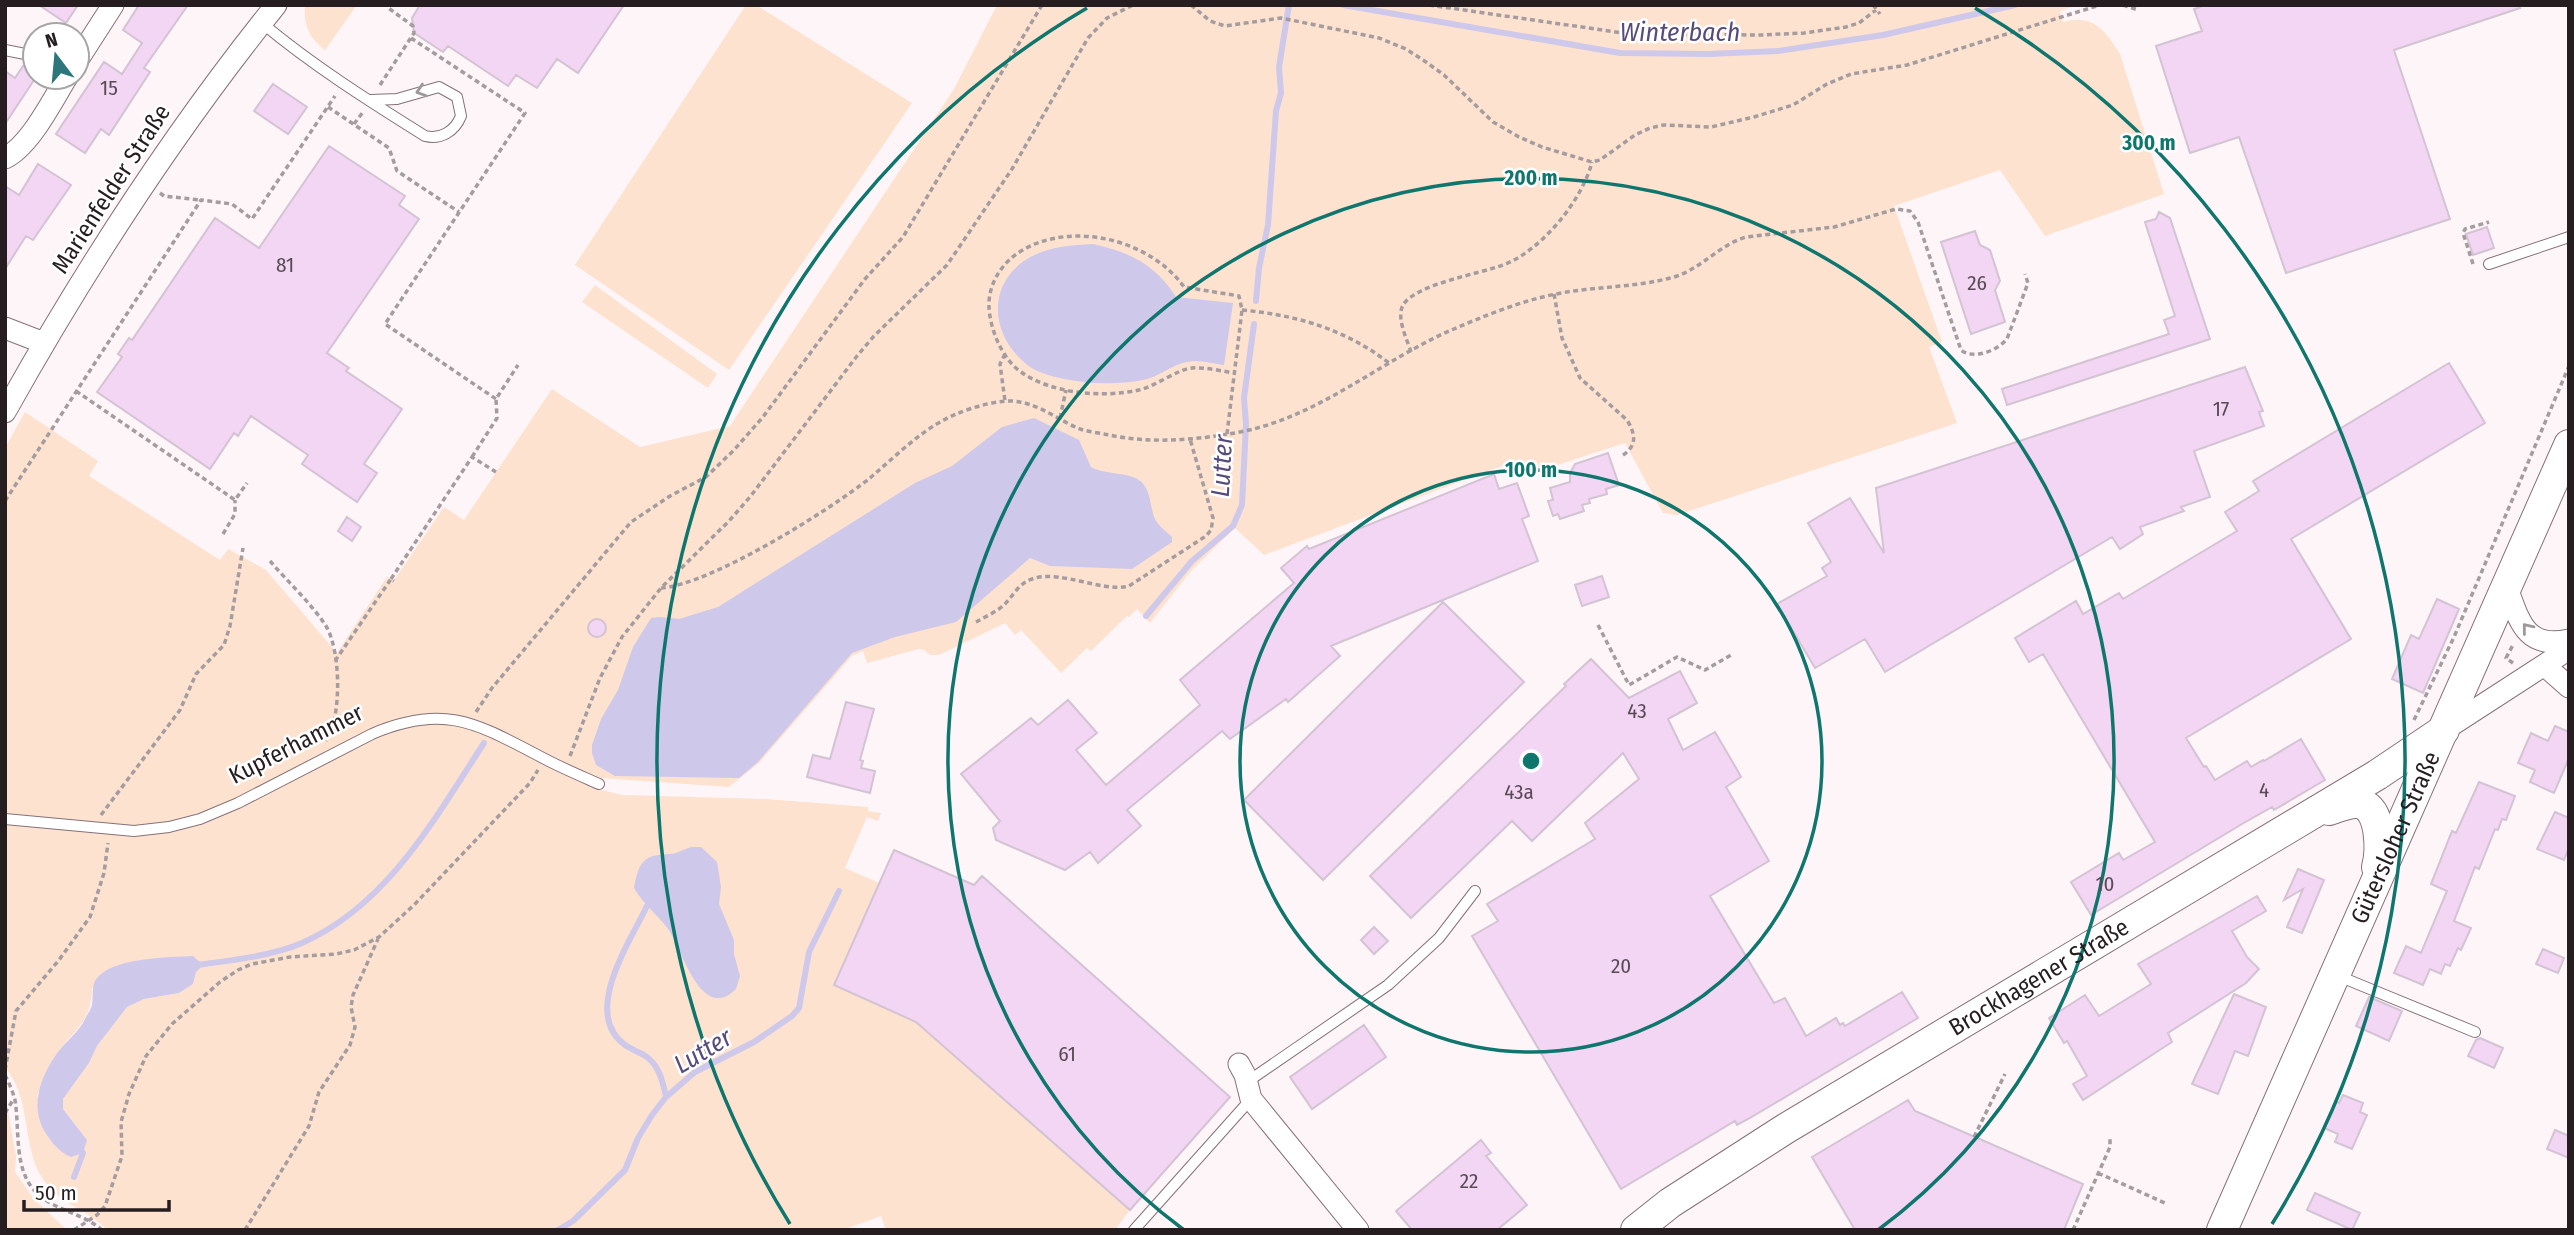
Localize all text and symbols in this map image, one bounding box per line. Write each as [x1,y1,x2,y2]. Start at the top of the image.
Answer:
water label: Winterbach [1620,17,1740,48]
north arrow [21,21,91,91]
text: N [43,28,60,53]
house number: 15 [100,75,118,101]
one-way arrow [416,83,428,98]
street label: Marienfelder Straße [46,99,176,279]
text: 300 m [2121,130,2176,156]
text: 200 m [1503,165,1558,191]
house number: 81 [276,252,294,278]
house number: 26 [1967,270,1987,296]
house number: 17 [2213,396,2229,422]
water label: Lutter [1205,433,1239,498]
text: 100 m [1505,457,1557,483]
one-way arrow [2522,623,2535,636]
street label: Kupferhammer [224,698,368,790]
house number: 43 [1627,698,1647,724]
street label: Gütersloher Straße [2345,747,2446,928]
centre of rings [1519,749,1543,773]
house number: 4 [2259,777,2269,803]
house number: 43a [1504,779,1534,805]
house number: 10 [2095,871,2115,897]
street label: Brockhagener Straße [1944,913,2134,1042]
house number: 20 [1611,953,1631,979]
water label: Lutter [668,1021,739,1080]
house number: 61 [1058,1041,1076,1067]
scale bar [24,1168,170,1212]
house number: 22 [1460,1168,1478,1194]
text: 50 m [35,1180,77,1206]

